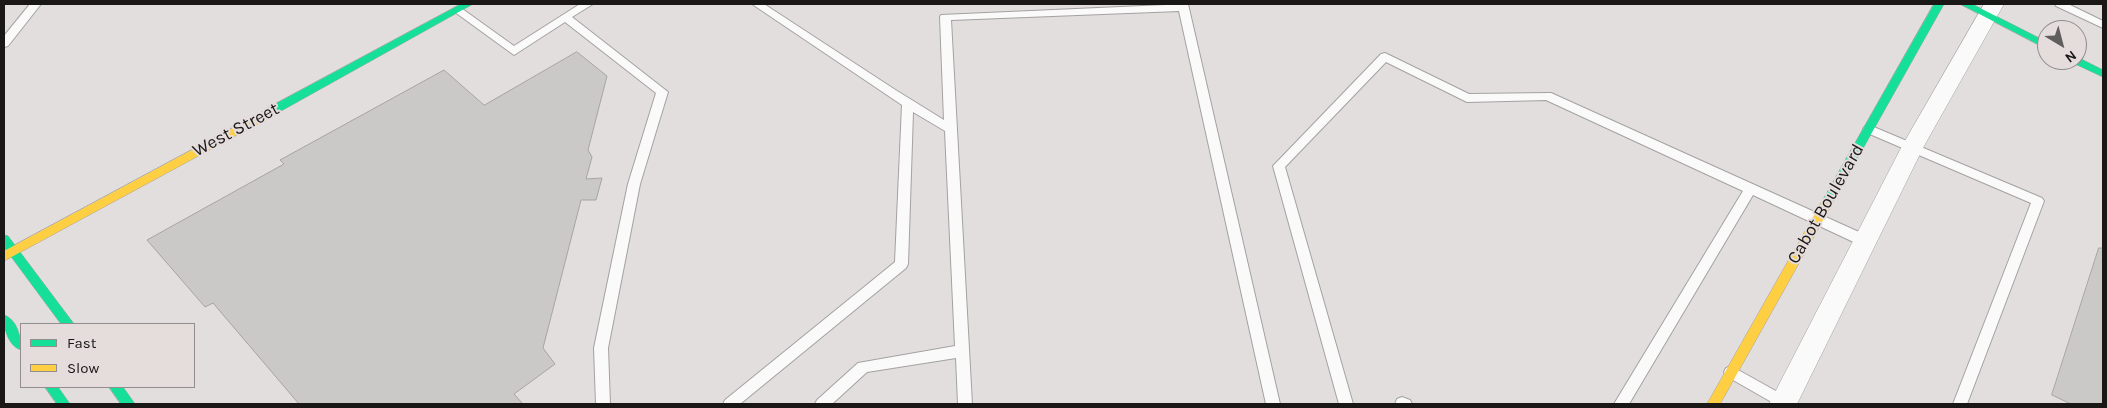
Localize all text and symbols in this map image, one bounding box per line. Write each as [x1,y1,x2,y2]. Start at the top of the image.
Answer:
north arrow [2037,20,2087,70]
text: N [2062,47,2080,66]
street label: West Street [189,98,283,162]
street label: Cabot Boulevard [1783,140,1869,268]
legend [20,323,195,388]
text: Fast [67,334,96,352]
text: Slow [67,359,99,377]

